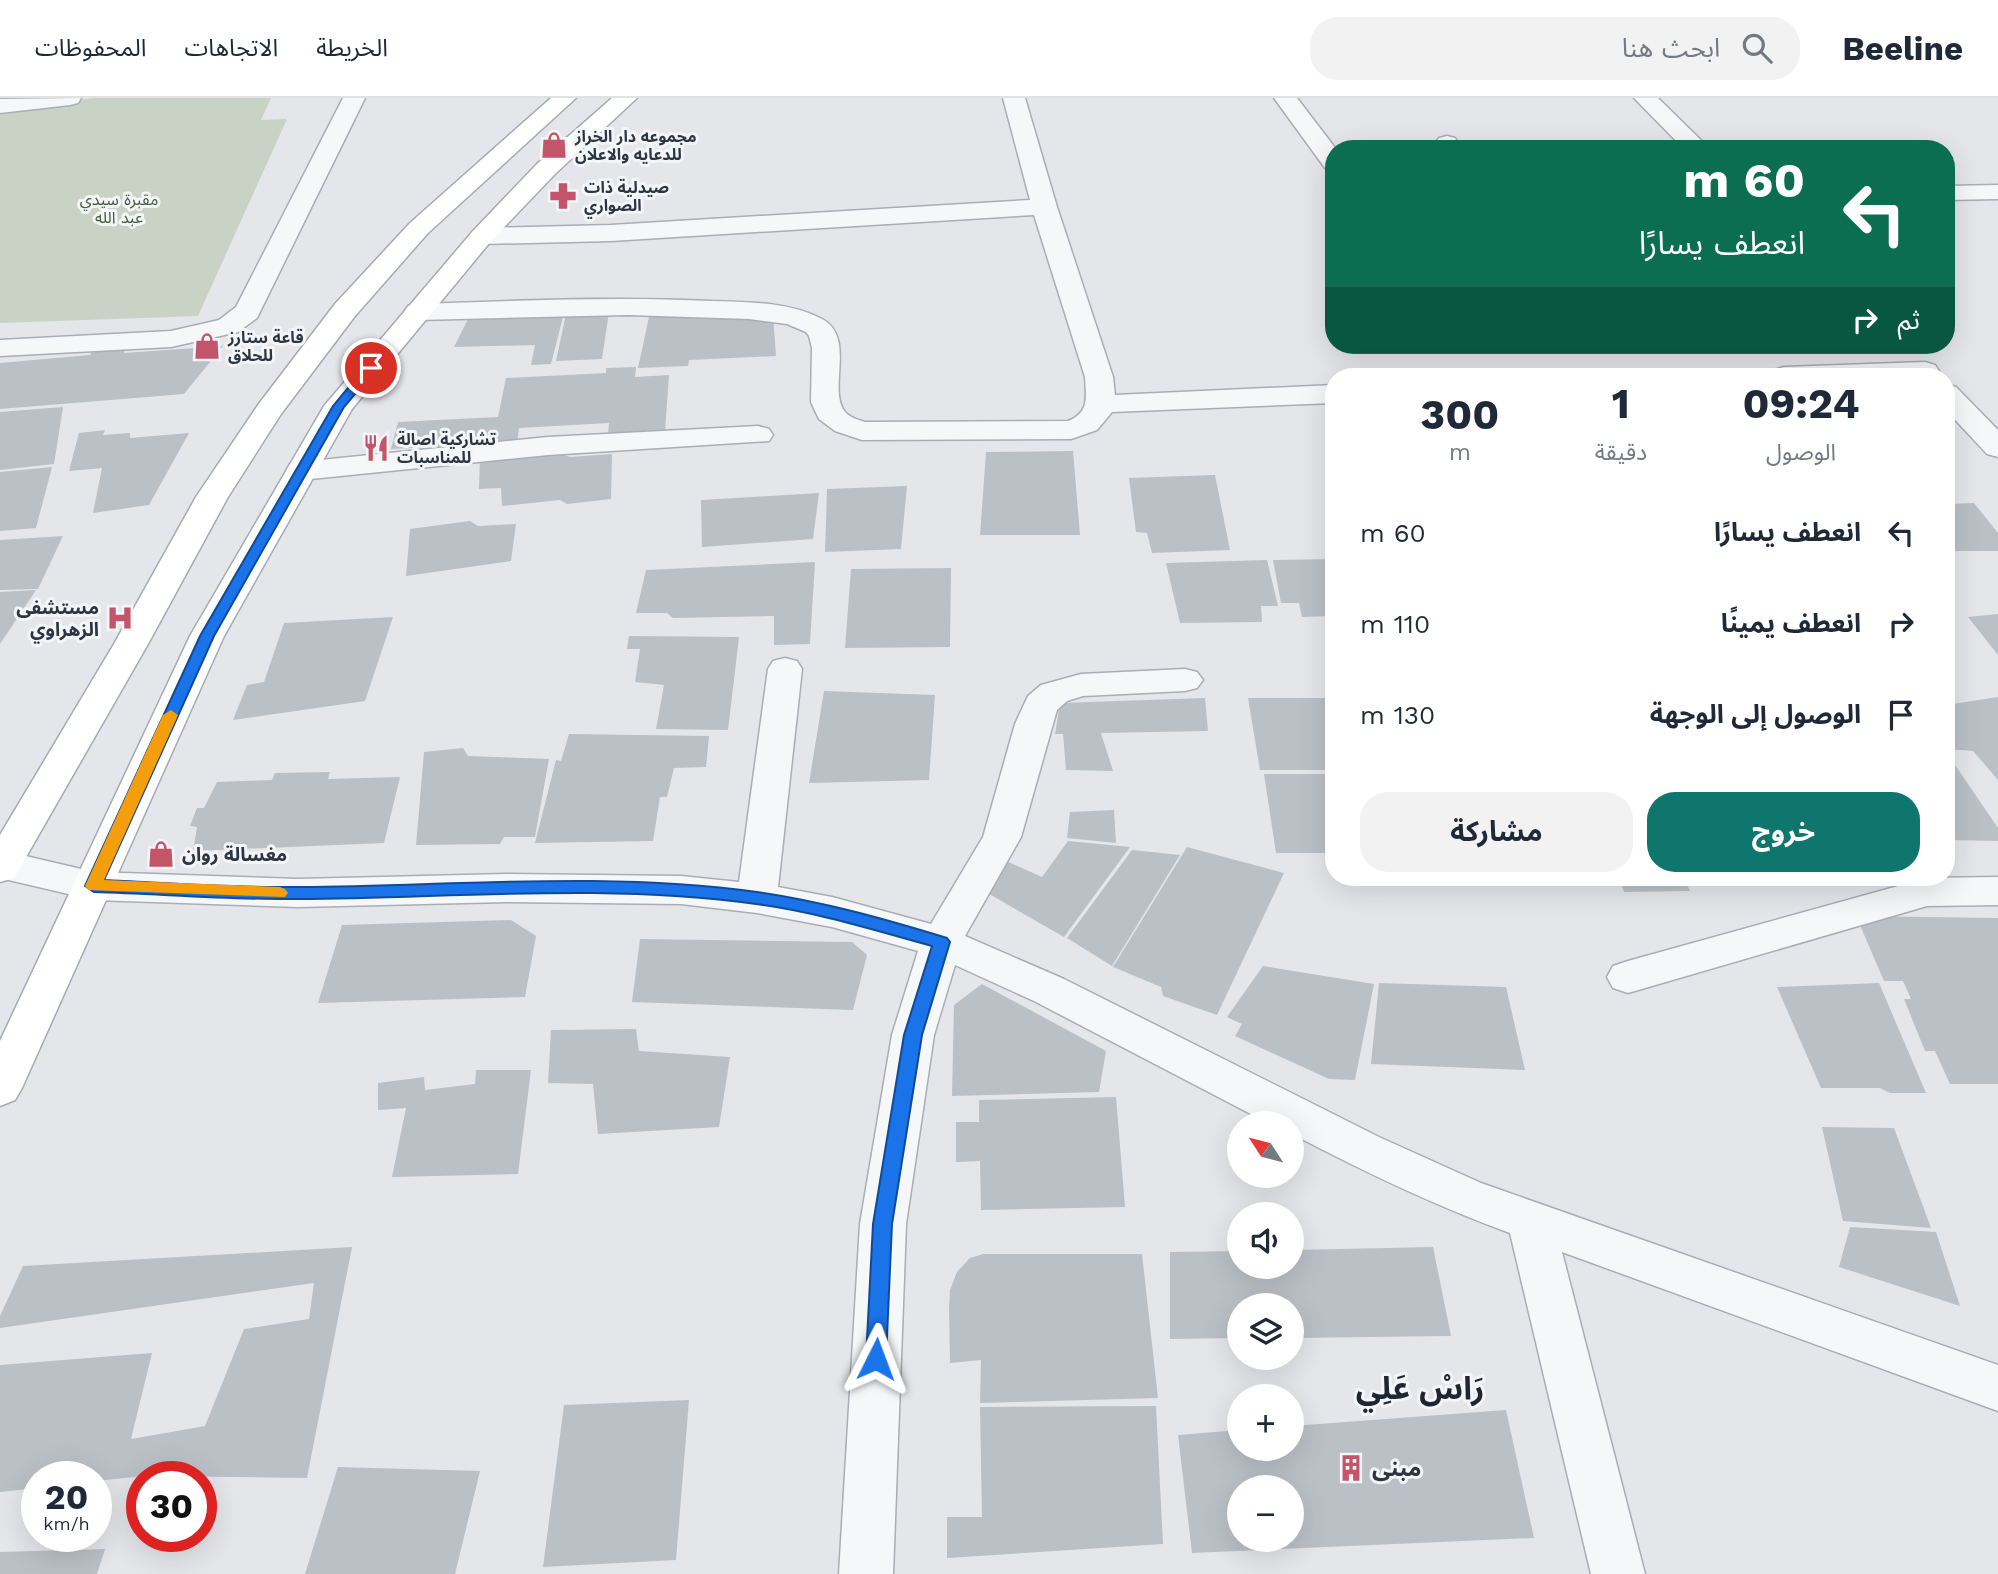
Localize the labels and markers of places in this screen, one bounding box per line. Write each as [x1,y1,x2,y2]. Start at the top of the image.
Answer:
place label: مجموعه دار الخراز للدعايه والاعلان [574,127,697,164]
shop icon: مجموعه دار الخراز للدعايه والاعلان [539,130,569,160]
place label: صيدلية ذات الصواري [584,178,669,218]
pharmacy icon: صيدلية ذات الصواري [548,181,578,211]
place label: قاعة ستارز للحلاق [227,328,303,365]
shop icon: قاعة ستارز للحلاق [192,331,222,361]
pin [341,338,401,398]
place label: تشاركية اصالة للمناسبات [397,430,496,467]
restaurant icon: تشاركية اصالة للمناسبات [361,433,391,463]
place label: مستشفى الزهراوي [16,596,99,644]
hospital icon: مستشفى الزهراوي [105,603,135,633]
shop icon: مغسالة روان [146,839,176,869]
place label: مغسالة روان [182,843,287,866]
building icon: مبنى [1336,1453,1366,1483]
place label: مبنى [1372,1455,1421,1482]

